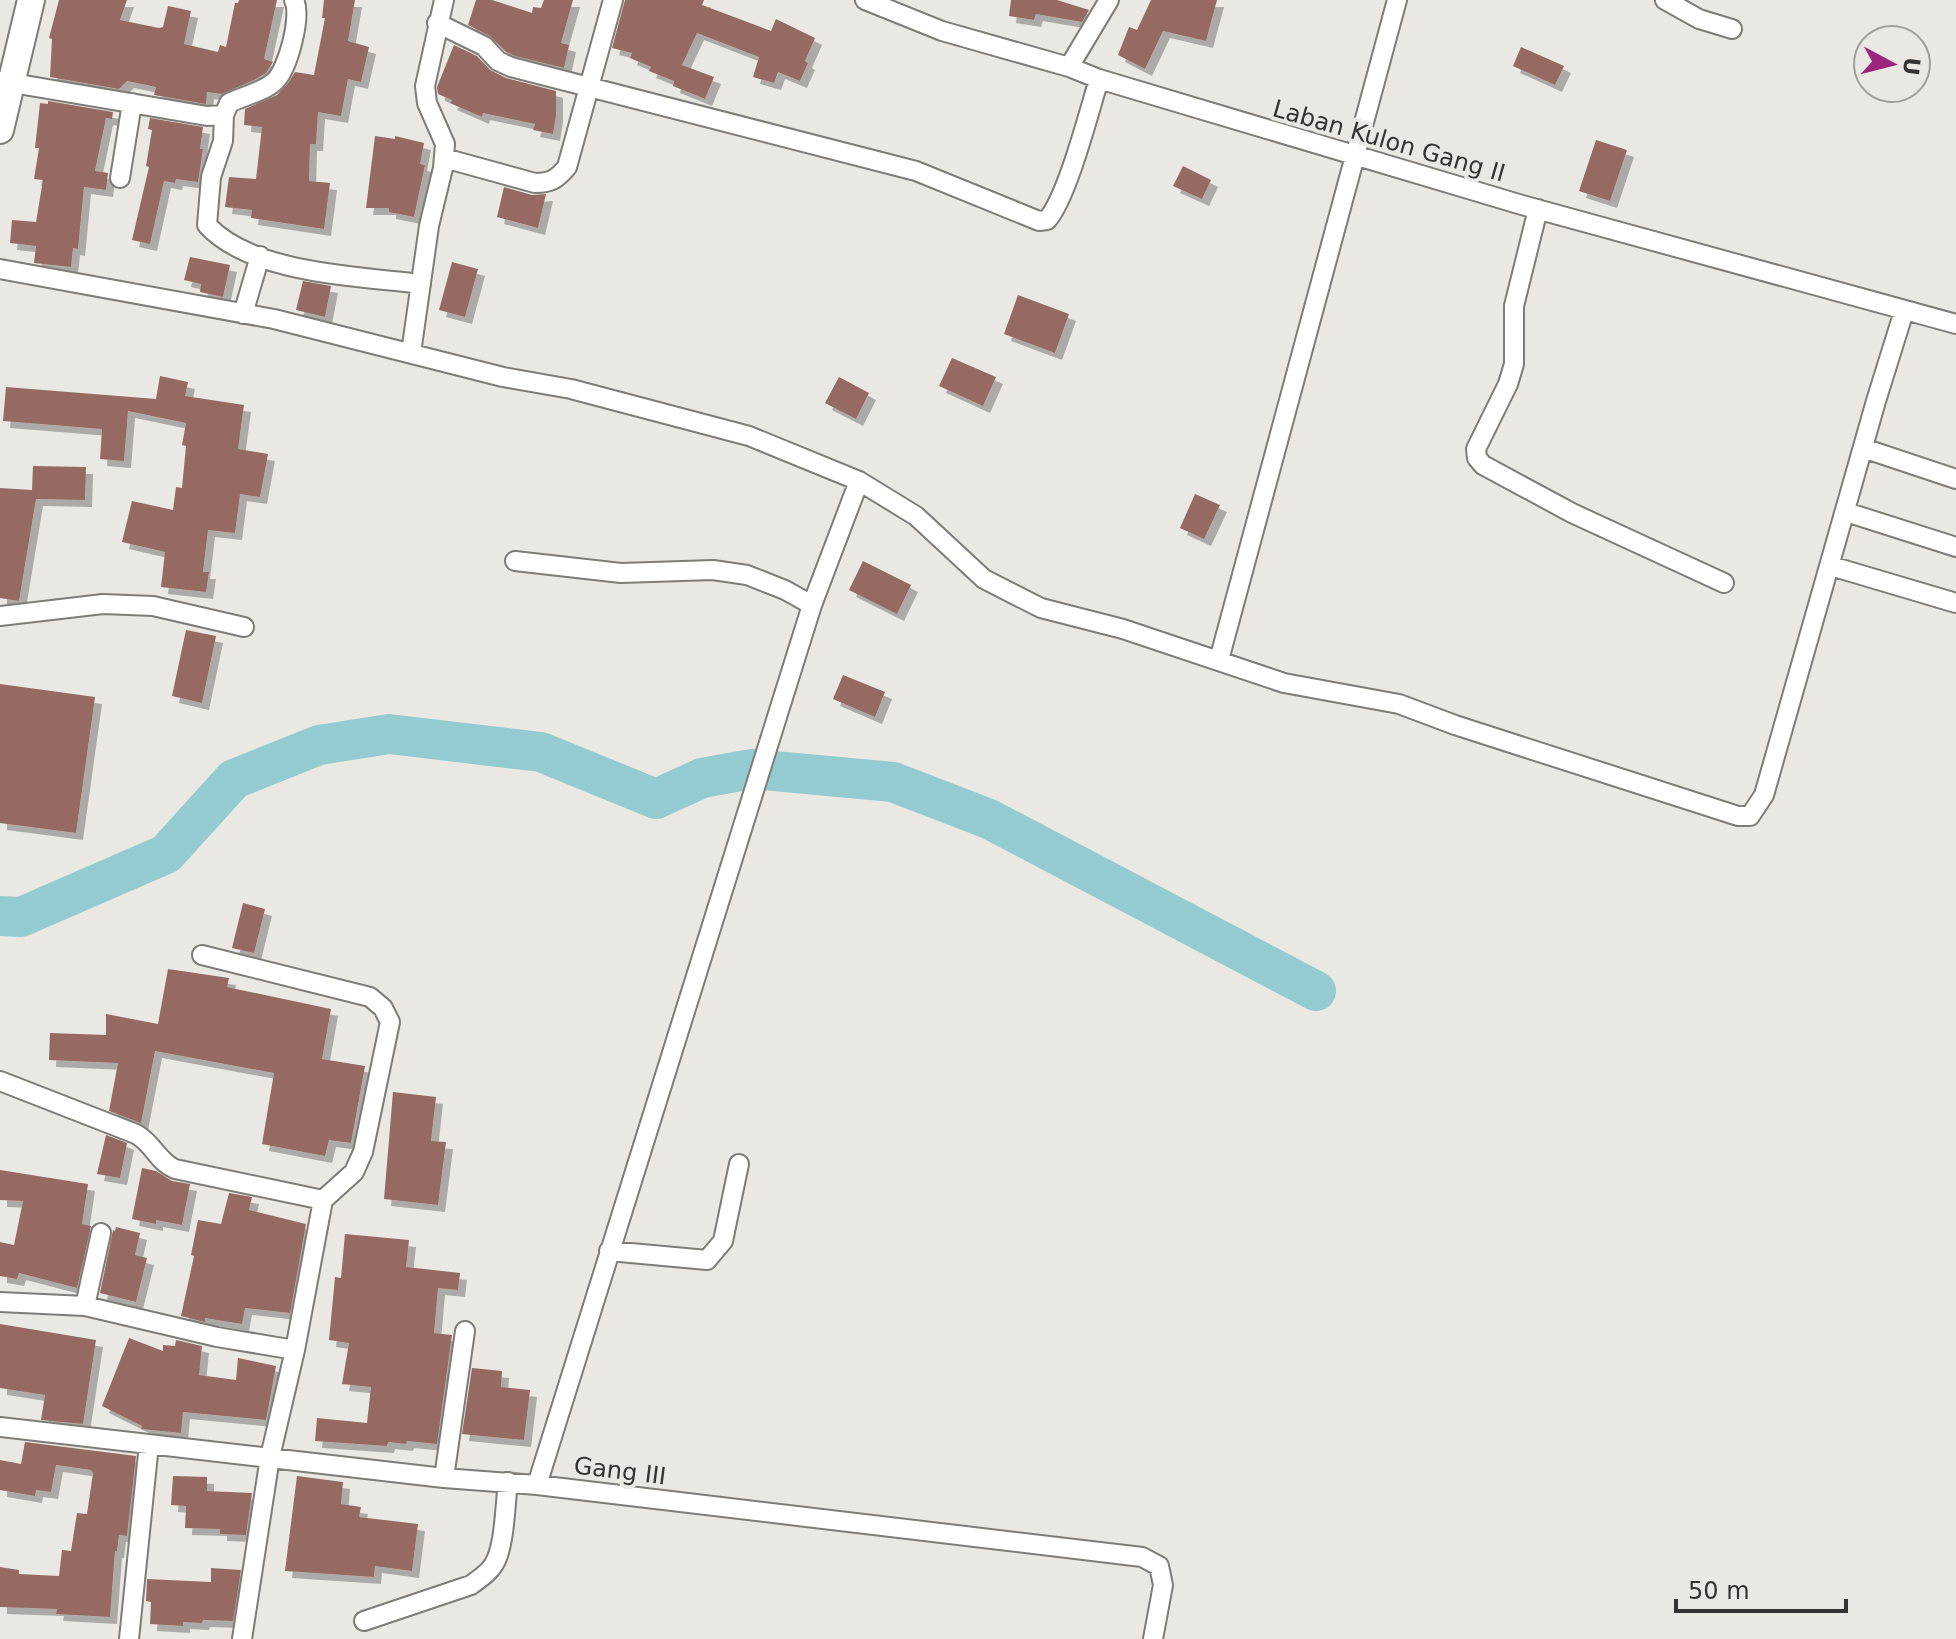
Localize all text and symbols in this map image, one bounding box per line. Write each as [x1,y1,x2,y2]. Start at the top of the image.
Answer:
north arrow [1852,24,1932,104]
text: U [1898,56,1925,77]
street label: Laban Kulon Gang II [1270,94,1508,188]
street label: Gang III [572,1451,668,1491]
scale bar [1676,1563,1846,1613]
text: 50 m [1688,1577,1750,1605]

